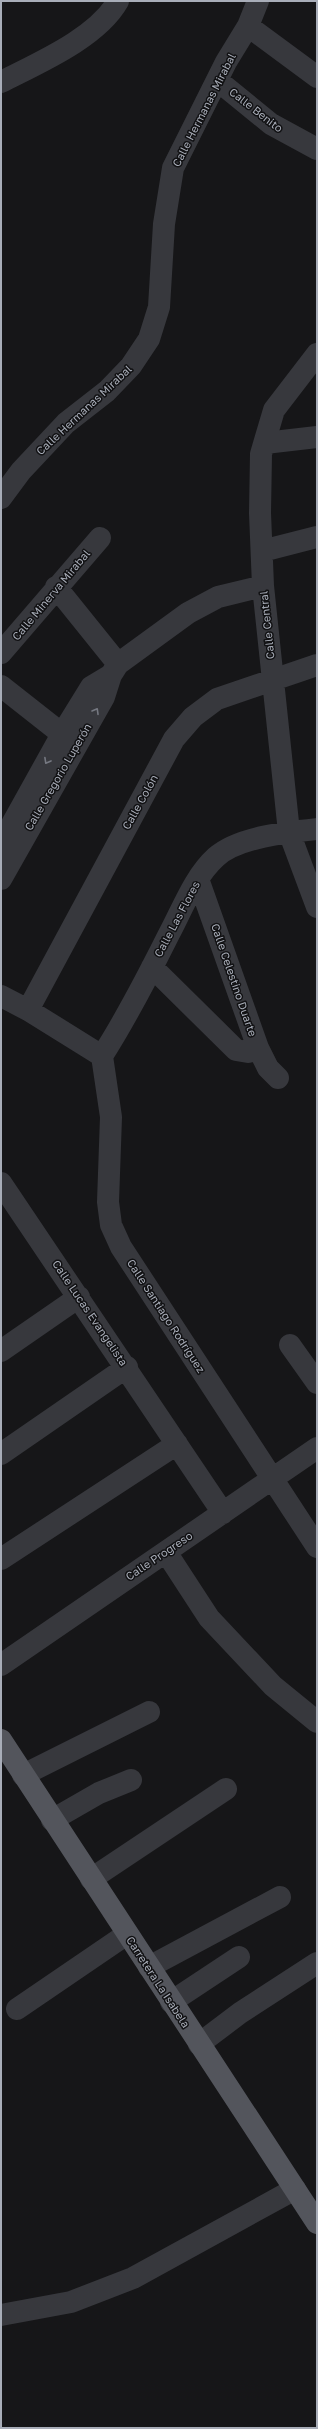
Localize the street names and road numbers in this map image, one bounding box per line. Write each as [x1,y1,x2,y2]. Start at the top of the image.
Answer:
street label: Calle Hermanas Mirabal [169,50,238,169]
street label: Calle Benito [227,85,286,135]
street label: Calle Hermanas Mirabal [33,362,134,457]
street label: Calle Minerva Mirabal [9,546,93,643]
street label: Calle Central [256,590,277,660]
street label: Calle Gregorio Luperón [22,721,94,833]
street label: Calle Colón [119,772,160,831]
street label: Calle Las Flores [151,879,202,959]
street label: Calle Celestino Duarte [209,922,260,1038]
street label: Calle Lucas Evangelista [50,1257,131,1368]
street label: Calle Santiago Rodríguez [125,1257,208,1375]
street label: Calle Progreso [123,1528,195,1583]
street label: Carretera La Isabela [124,1934,193,2030]

